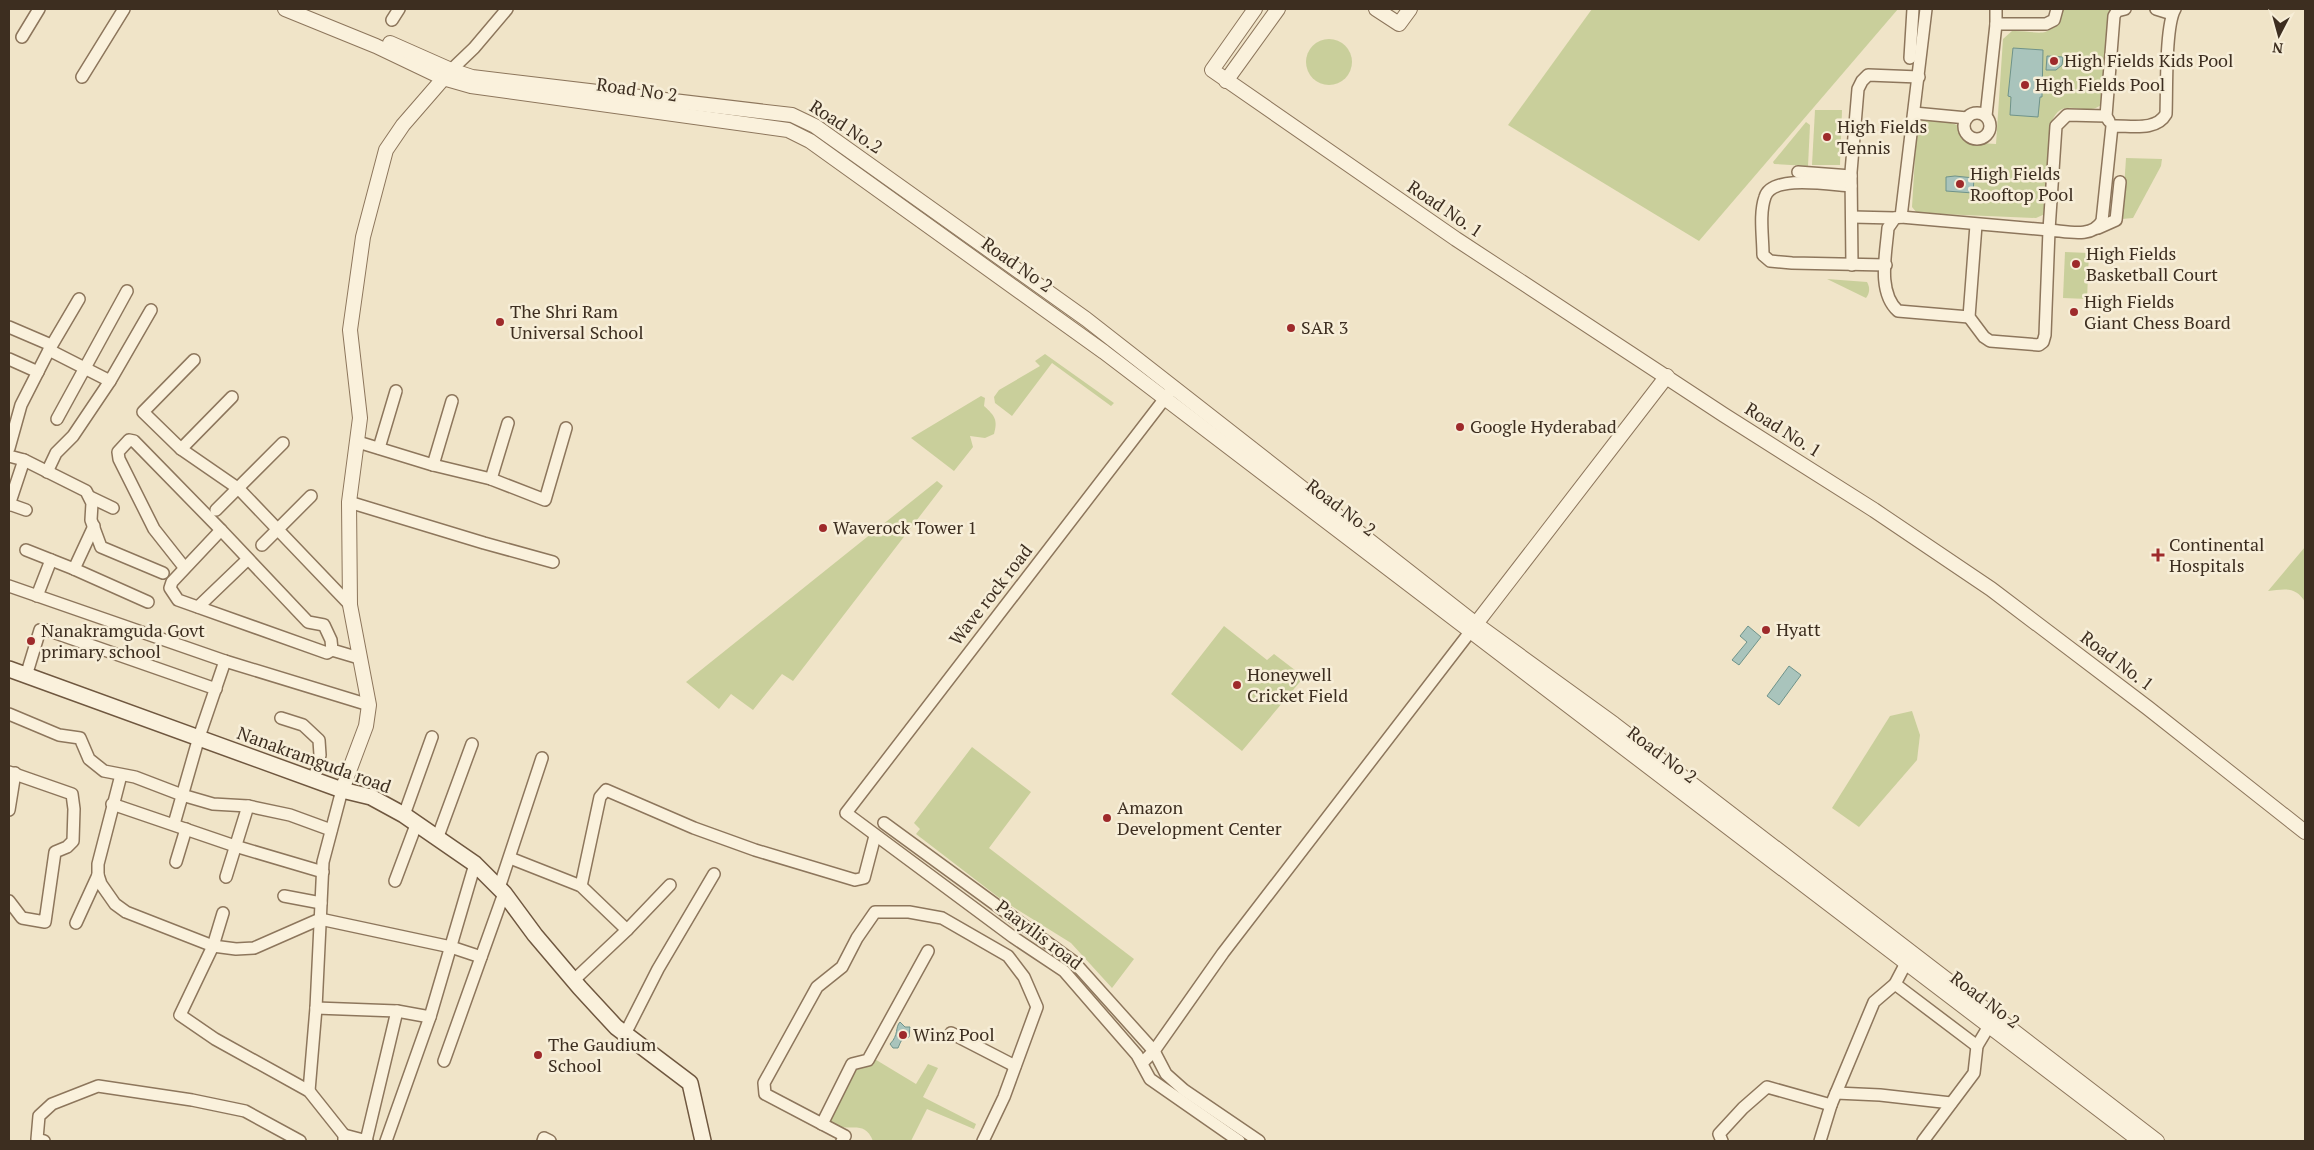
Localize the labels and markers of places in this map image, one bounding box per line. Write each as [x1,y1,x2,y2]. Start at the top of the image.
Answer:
place label: High Fields Kids Pool [2064,48,2234,72]
marker: High Fields Kids Pool [2048,55,2060,67]
place label: High Fields Pool [2035,72,2165,96]
marker: High Fields Pool [2019,79,2031,91]
place label: High Fields Tennis [1837,114,1927,159]
marker: High Fields Tennis [1821,131,1833,143]
place label: High Fields Rooftop Pool [1970,161,2074,206]
marker: High Fields Rooftop Pool [1954,178,1966,190]
place label: High Fields Basketball Court [2086,241,2218,286]
marker: High Fields Basketball Court [2070,258,2082,270]
place label: High Fields Giant Chess Board [2084,289,2231,334]
place label: The Shri Ram Universal School [510,299,644,344]
marker: High Fields Giant Chess Board [2068,306,2080,318]
place label: SAR 3 [1301,315,1348,339]
marker: The Shri Ram Universal School [494,316,506,328]
marker: SAR 3 [1285,322,1297,334]
place label: Google Hyderabad [1470,414,1617,438]
marker: Google Hyderabad [1454,421,1466,433]
place label: Waverock Tower 1 [833,515,977,539]
marker: Waverock Tower 1 [817,522,829,534]
place label: Continental Hospitals [2169,532,2265,577]
marker: Continental Hospitals [2151,548,2165,562]
place label: Hyatt [1776,617,1821,641]
place label: Nanakramguda Govt primary school [41,618,205,663]
marker: Hyatt [1760,624,1772,636]
marker: Nanakramguda Govt primary school [25,635,37,647]
place label: Honeywell Cricket Field [1247,662,1348,707]
marker: Honeywell Cricket Field [1231,679,1243,691]
place label: Amazon Development Center [1117,795,1282,840]
marker: Amazon Development Center [1101,812,1113,824]
place label: Winz Pool [913,1022,995,1046]
marker: Winz Pool [897,1029,909,1041]
place label: The Gaudium School [548,1032,657,1077]
marker: The Gaudium School [532,1049,544,1061]

